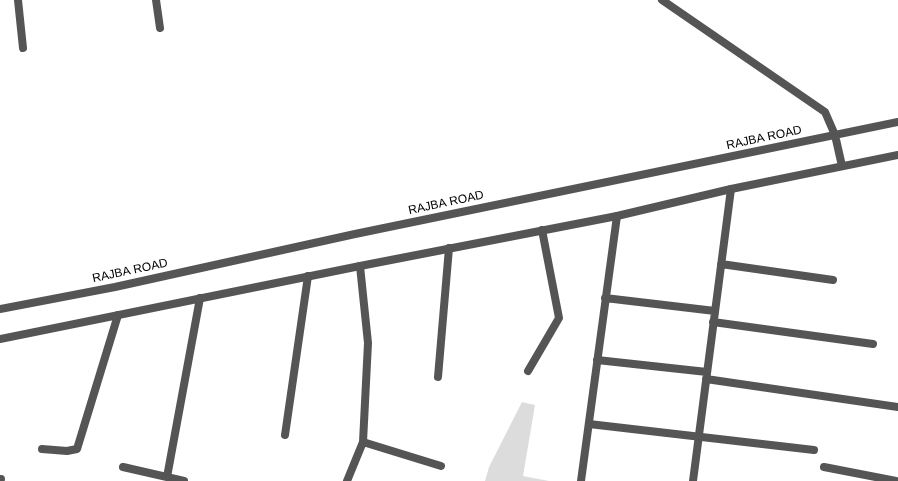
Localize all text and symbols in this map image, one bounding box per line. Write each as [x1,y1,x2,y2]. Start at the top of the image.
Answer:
street label: RAJBA ROAD [725,123,803,153]
street label: RAJBA ROAD [407,188,485,218]
street label: RAJBA ROAD [91,256,169,286]

